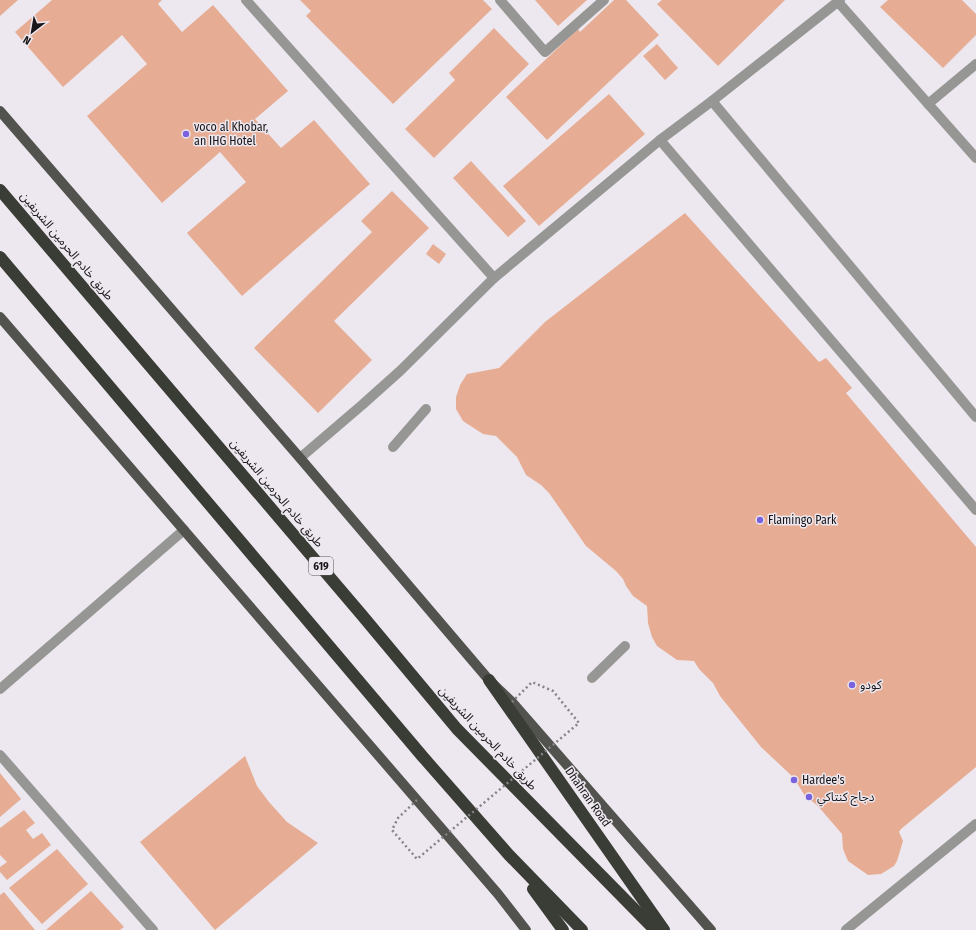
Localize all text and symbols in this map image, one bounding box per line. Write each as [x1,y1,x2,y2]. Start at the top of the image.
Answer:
north arrow [12,12,52,52]
text: N [21,33,33,47]
place label: voco al Khobar, an IHG Hotel [194,120,268,148]
marker: voco al Khobar, an IHG Hotel [181,129,191,139]
street label: طريق خادم الحرمين الشريفين [16,189,116,304]
street label: طريق خادم الحرمين الشريفين [226,436,326,551]
place label: Flamingo Park [768,513,837,527]
marker: Flamingo Park [755,515,765,525]
road number: 619 [309,557,333,575]
place label: كودو [860,678,883,692]
marker: كودو [847,680,857,690]
street label: طريق خادم الحرمين الشريفين [435,683,540,794]
street label: Dhahran Road [562,765,614,829]
place label: Hardee's [802,773,845,787]
marker: Hardee's [789,775,799,785]
place label: دجاج كنتاكي [817,790,875,807]
marker: دجاج كنتاكي [804,792,814,802]

